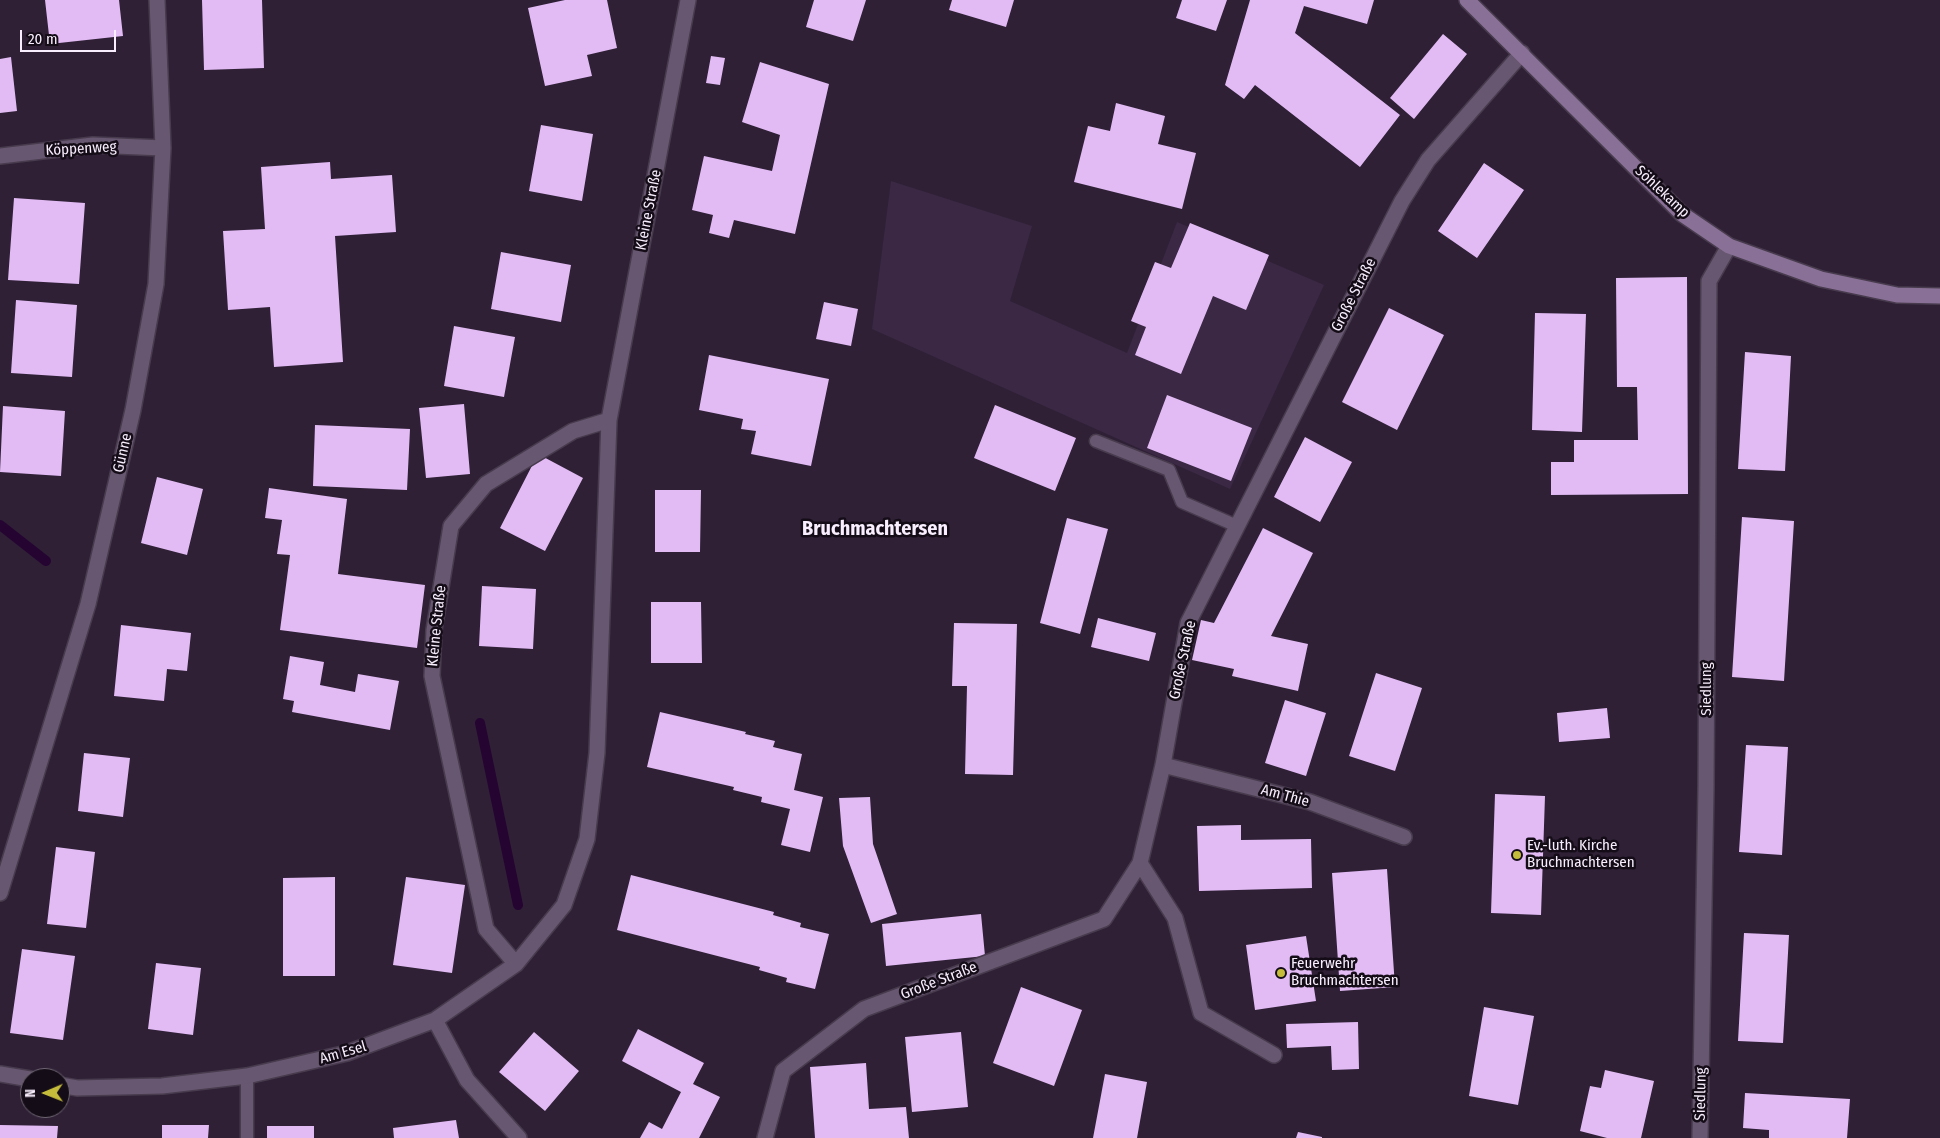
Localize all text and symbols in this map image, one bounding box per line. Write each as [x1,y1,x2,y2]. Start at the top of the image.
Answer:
scale bar [22,20,119,52]
text: 20 m [28,30,58,48]
street label: Köppenweg [45,138,117,160]
street label: Söhlekamp [1631,162,1693,222]
street label: Kleine Straße [632,168,666,252]
street label: Große Straße [1328,255,1380,335]
street label: Günne [110,432,136,474]
district label: Bruchmachtersen [802,517,948,541]
street label: Kleine Straße [424,584,450,668]
street label: Große Straße [1166,619,1200,701]
street label: Siedlung [1698,662,1716,716]
street label: Am Thie [1259,781,1311,811]
place label: Ev.-luth. Kirche Bruchmachtersen [1527,837,1635,872]
marker: Ev.-luth. Kirche Bruchmachtersen [1511,849,1523,861]
place label: Feuerwehr Bruchmachtersen [1291,955,1399,990]
street label: Große Straße [898,958,980,1004]
marker: Feuerwehr Bruchmachtersen [1275,967,1287,979]
street label: Am Esel [318,1038,368,1068]
street label: Siedlung [1692,1067,1710,1121]
north arrow [20,1068,70,1118]
text: N [22,1089,39,1098]

